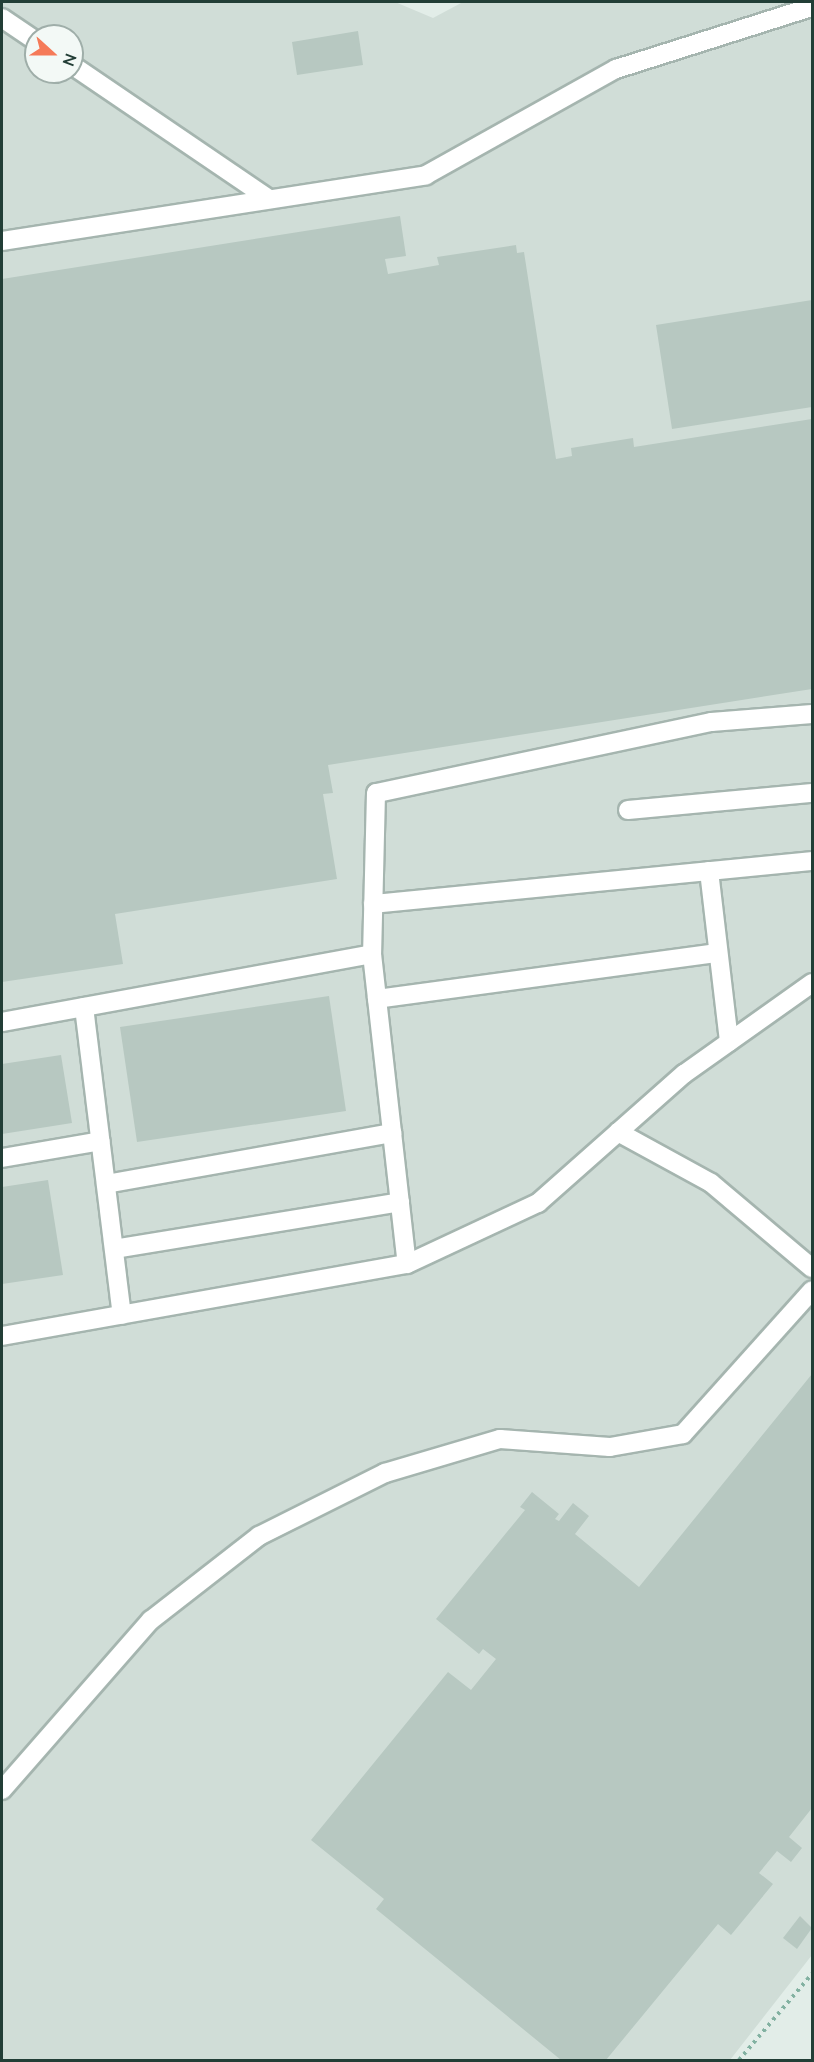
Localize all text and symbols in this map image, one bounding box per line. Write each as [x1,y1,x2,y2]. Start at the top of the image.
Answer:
north arrow [24,24,84,84]
text: N [57,50,81,69]

